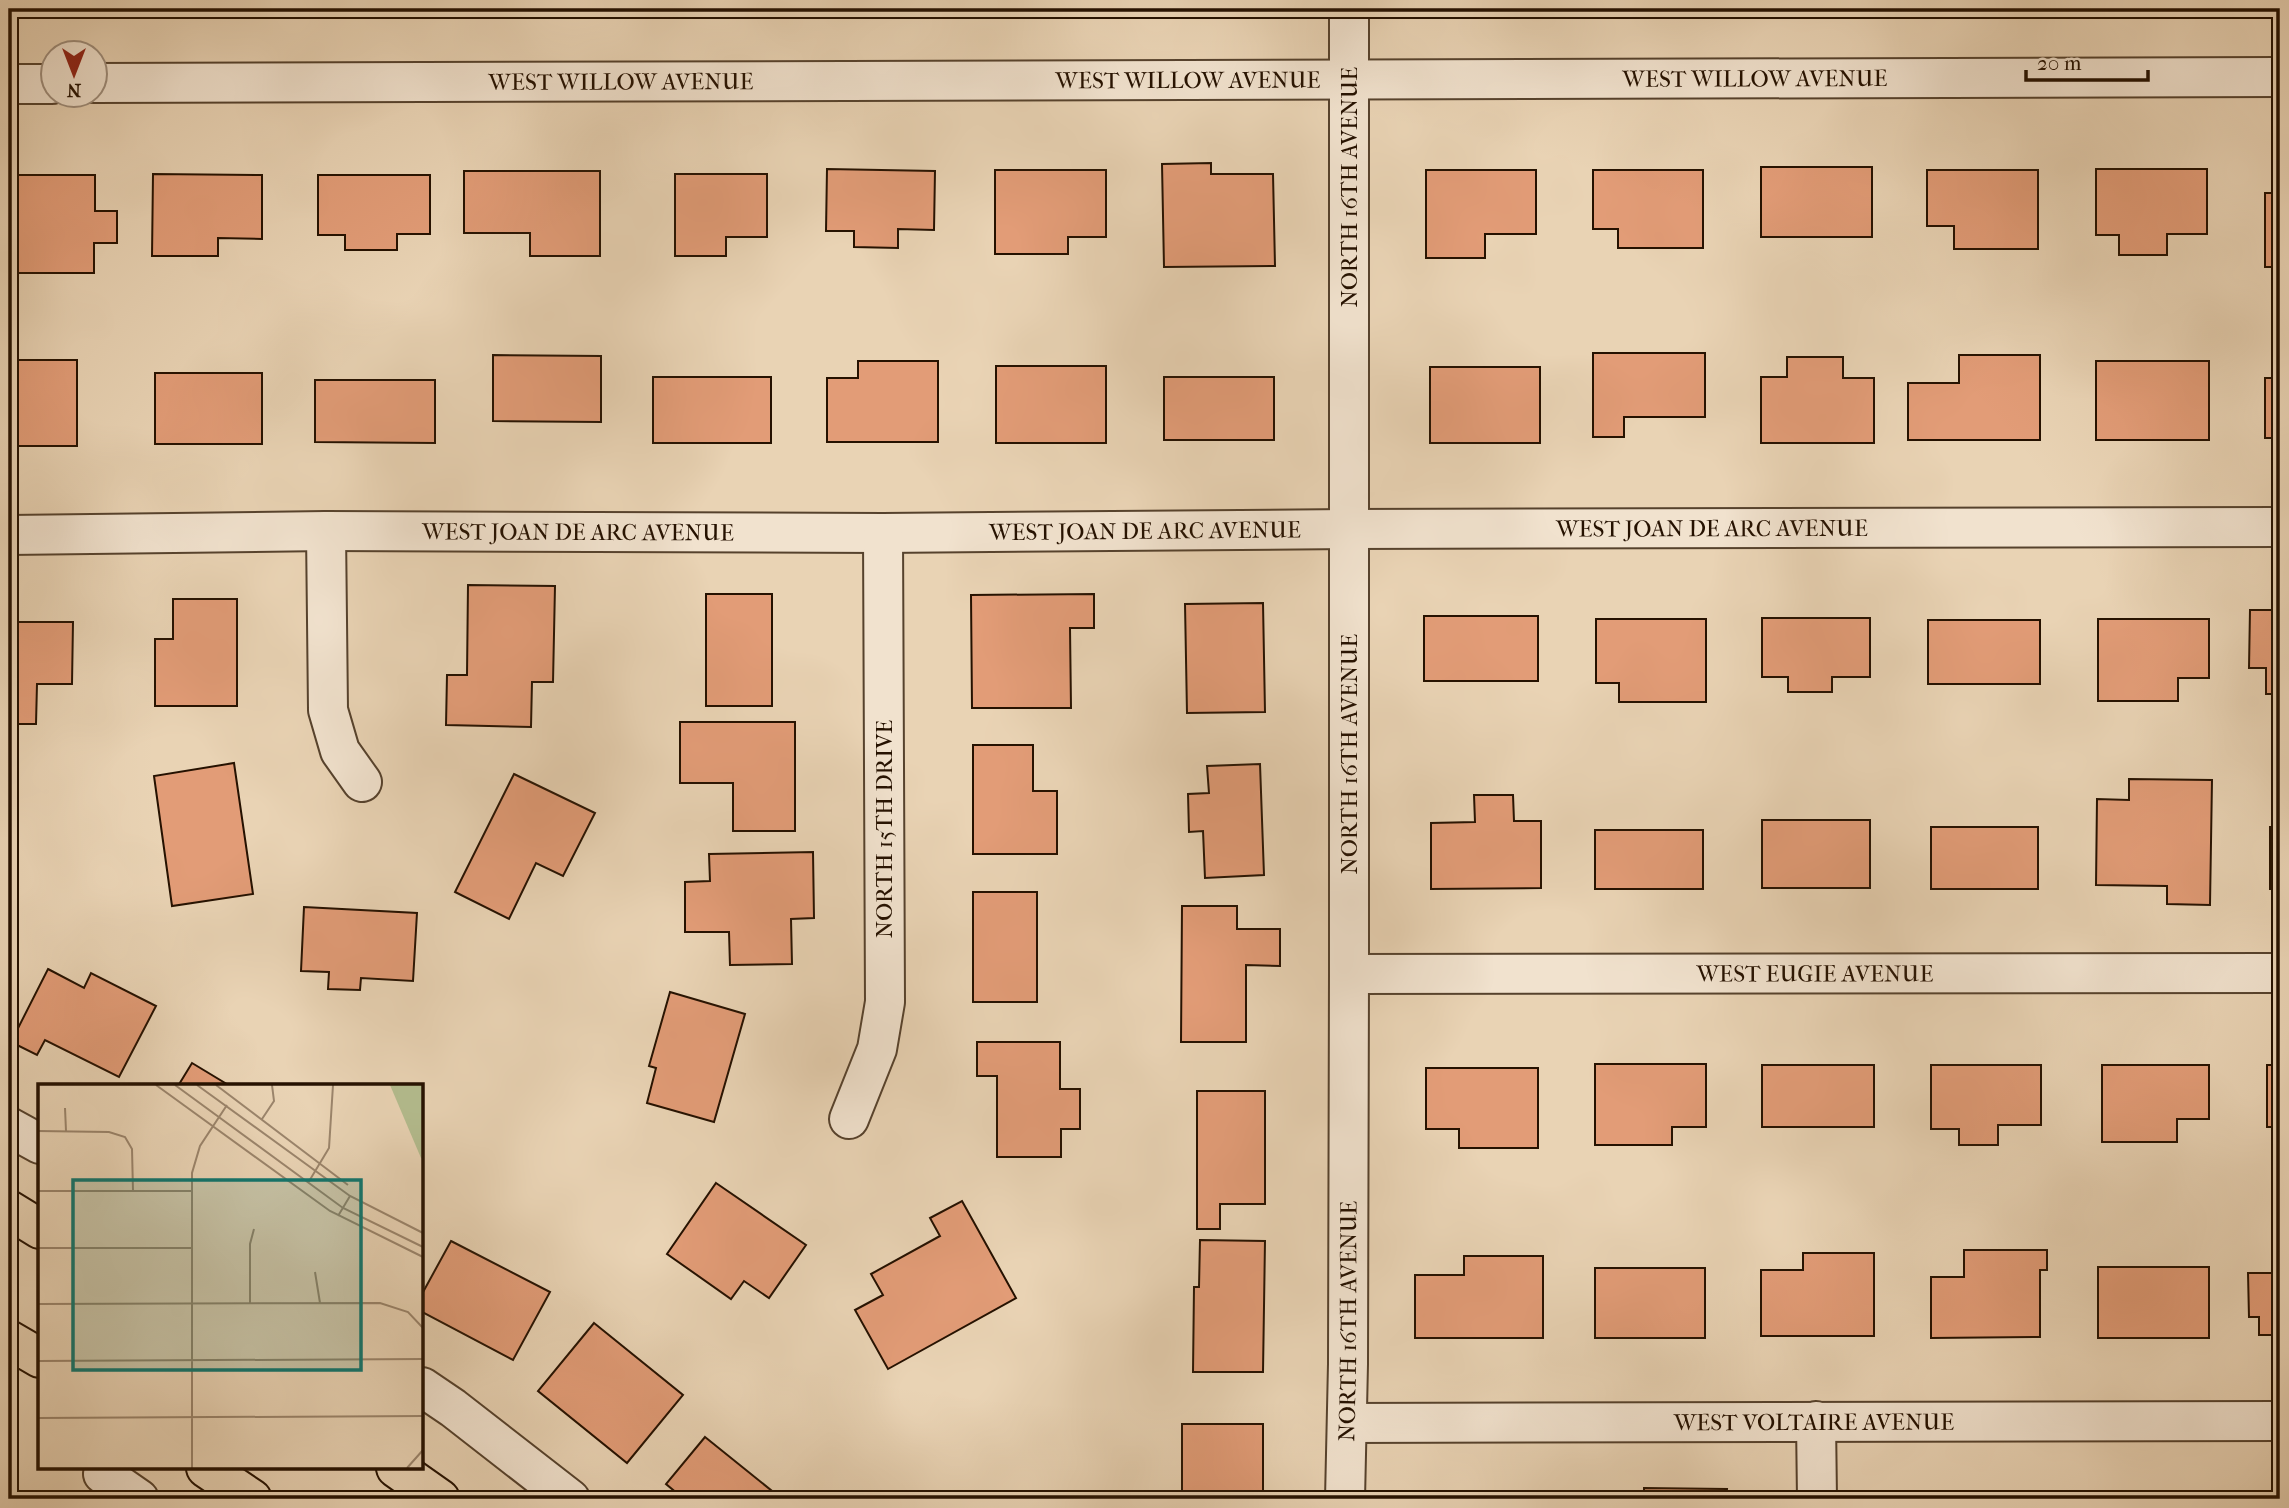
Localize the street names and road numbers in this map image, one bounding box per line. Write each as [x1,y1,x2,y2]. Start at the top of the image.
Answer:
street label: WEST WILLOW AVENUE [1621,65,1888,92]
street label: WEST WILLOW AVENUE [1054,66,1321,94]
street label: NORTH 16TH AVENUE [1336,67,1363,307]
street label: WEST WILLOW AVENUE [487,68,754,95]
street label: WEST JOAN DE ARC AVENUE [1555,514,1868,542]
street label: WEST JOAN DE ARC AVENUE [988,516,1301,546]
street label: WEST JOAN DE ARC AVENUE [421,518,734,546]
street label: NORTH 16TH AVENUE [1336,634,1363,874]
street label: NORTH 15TH DRIVE [871,720,898,938]
street label: WEST EUGIE AVENUE [1696,960,1933,987]
street label: NORTH 16TH AVENUE [1333,1201,1362,1442]
street label: WEST VOLTAIRE AVENUE [1673,1408,1954,1436]

